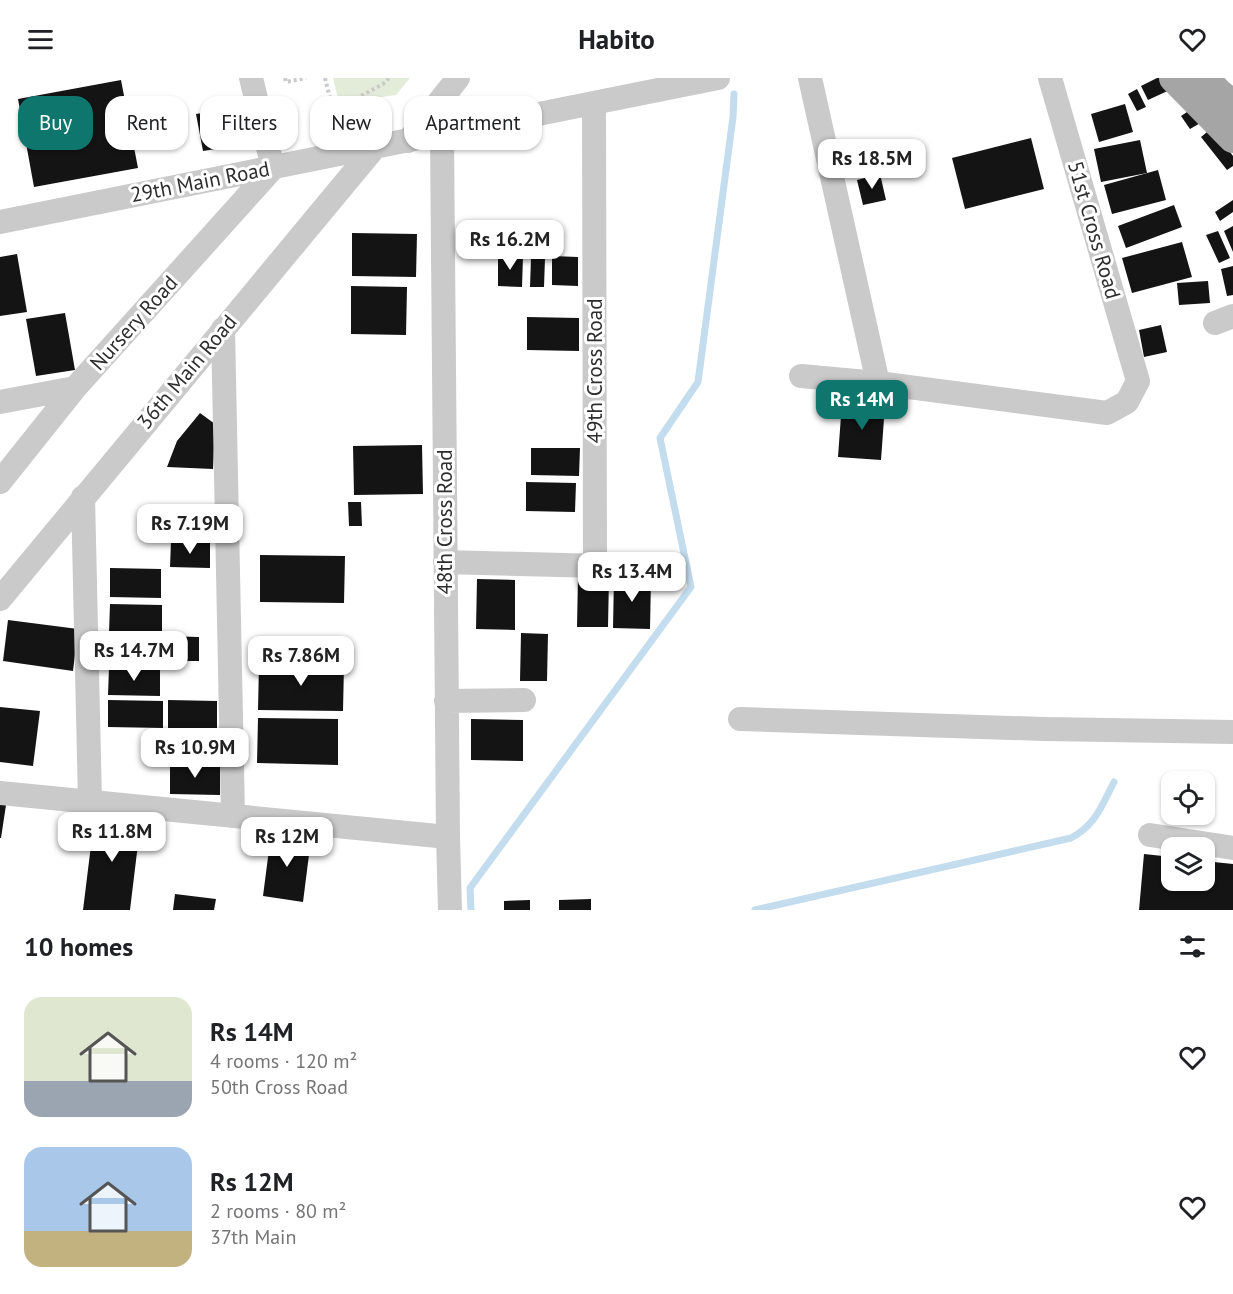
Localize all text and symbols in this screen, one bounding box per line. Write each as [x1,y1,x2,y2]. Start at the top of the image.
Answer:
text: Habito [578,22,655,56]
icon: menu [24,23,57,56]
icon: heart [1176,23,1209,56]
chip: Buy [18,96,93,150]
chip: Rent [105,96,188,150]
chip: Filters [200,96,298,150]
chip: New [310,96,392,150]
chip: Apartment [404,96,542,150]
pin: Rs 18.5M [810,139,934,190]
text: Rs 18.5M [832,145,912,171]
street label: 29th Main Road [128,155,272,208]
street label: 51st Cross Road [1062,158,1127,302]
pin: Rs 16.2M [448,220,572,271]
text: Rs 16.2M [470,226,550,252]
street label: Nursery Road [84,270,183,376]
street label: 49th Cross Road [581,299,608,443]
street label: 36th Main Road [131,309,242,434]
pin: Rs 14M [813,380,911,431]
text: Rs 14M [830,386,894,412]
street label: 48th Cross Road [431,450,458,594]
pin: Rs 7.19M [128,504,252,555]
text: Rs 7.19M [151,510,229,536]
pin: Rs 13.4M [570,552,694,603]
text: Rs 13.4M [592,558,672,584]
pin: Rs 14.7M [72,631,196,682]
pin: Rs 7.86M [239,636,363,687]
text: Rs 14.7M [94,637,174,663]
text: Rs 7.86M [262,642,340,668]
pin: Rs 10.9M [133,728,257,779]
text: Rs 10.9M [155,734,235,760]
map controls [1161,771,1215,891]
button: locate [1161,771,1215,825]
pin: Rs 11.8M [50,812,174,863]
pin: Rs 12M [238,817,336,868]
text: Rs 11.8M [72,818,152,844]
text: Rs 12M [255,823,319,849]
button: layers [1161,837,1215,891]
text: 10 homes [24,930,133,963]
icon: filters [1176,930,1209,963]
text: Rs 14M [210,1015,294,1048]
icon: home [72,1021,144,1093]
icon: heart [1176,1041,1209,1074]
text: 4 rooms · 120 m² [210,1048,357,1074]
text: 50th Cross Road [210,1074,348,1100]
text: Rs 12M [210,1165,294,1198]
icon: home [72,1171,144,1243]
icon: heart [1176,1191,1209,1224]
text: 2 rooms · 80 m² [210,1198,346,1224]
text: 37th Main [210,1224,296,1250]

